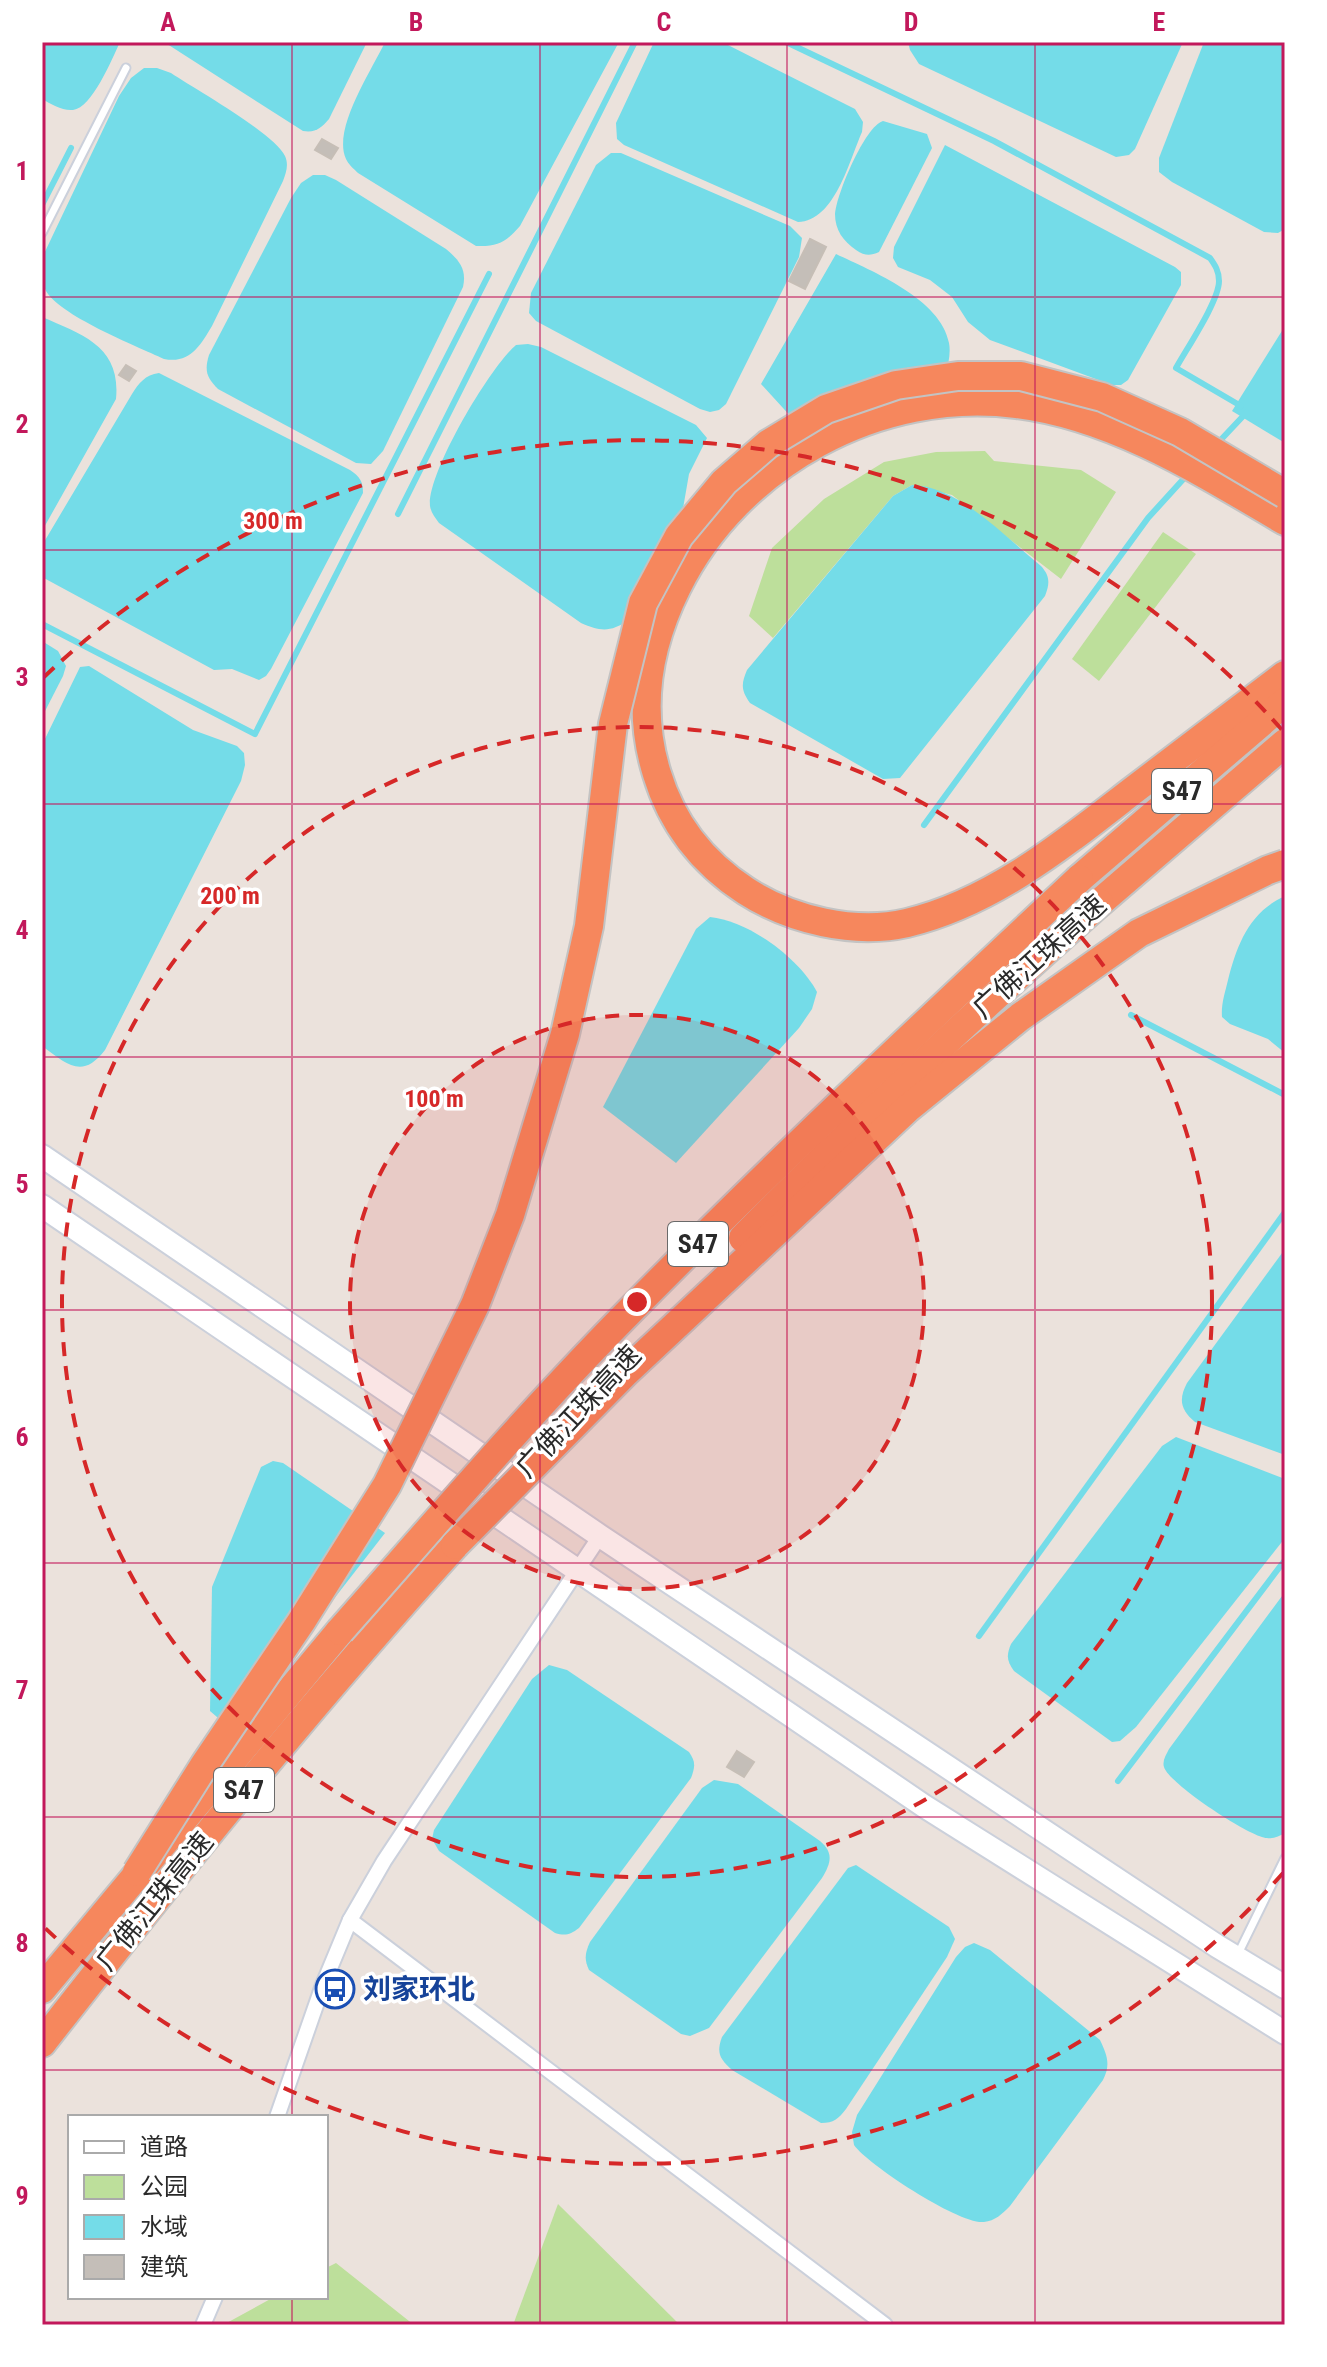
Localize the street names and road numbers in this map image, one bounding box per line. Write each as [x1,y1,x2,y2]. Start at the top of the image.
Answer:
road number: S47 [1152,769,1212,813]
street label: 广佛江珠高速 [966,888,1113,1025]
road number: S47 [668,1222,728,1266]
street label: 广佛江珠高速 [509,1339,648,1484]
road number: S47 [214,1768,274,1812]
street label: 广佛江珠高速 [89,1826,220,1977]

